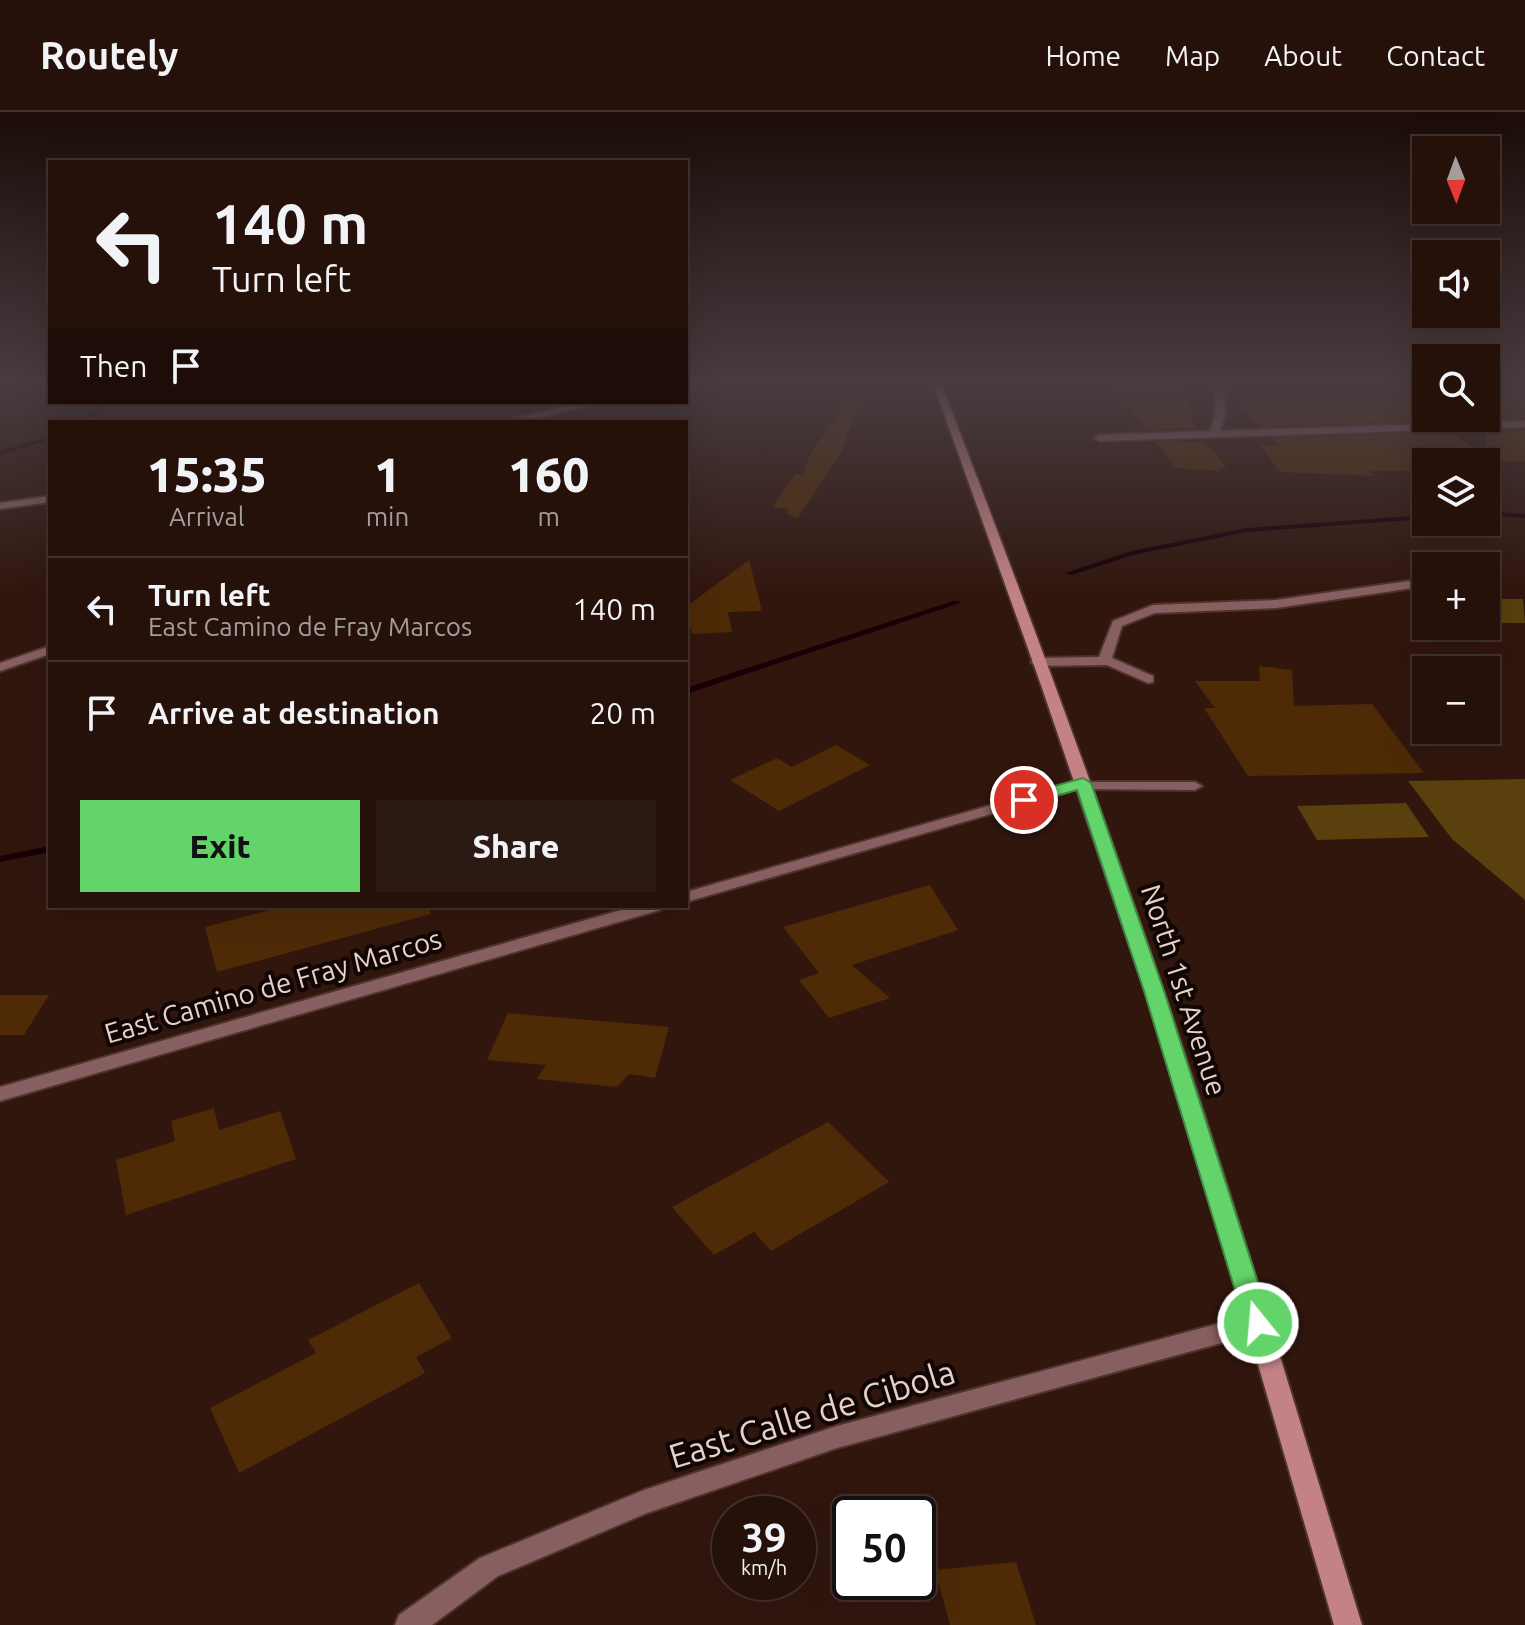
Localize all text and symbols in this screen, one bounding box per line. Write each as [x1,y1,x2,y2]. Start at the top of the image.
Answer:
text: Routely [40,34,178,76]
text: Home [1046,40,1121,71]
text: Map [1165,40,1220,71]
text: About [1264,40,1342,71]
text: Contact [1386,40,1485,71]
north arrow [1412,136,1500,224]
map controls [1412,136,1500,744]
icon: left [80,192,184,296]
text: 140 m [212,192,368,255]
button: sound [1412,240,1500,328]
text: Turn left [212,258,351,299]
icon: arrive [164,344,208,388]
button: search [1412,344,1500,432]
text: Then [80,349,148,383]
text: 15:35 [147,447,267,501]
text: 1 [374,447,401,501]
text: 160 [508,447,589,501]
button: layers [1412,448,1500,536]
text: Arrival [169,502,245,531]
text: min [366,502,409,531]
text: m [537,502,560,531]
button: + [1412,552,1500,640]
text: Turn left [148,578,270,612]
icon: left [80,587,124,631]
text: 140 m [572,592,656,626]
text: East Camino de Fray Marcos [148,612,472,641]
button: − [1412,656,1500,744]
icon: arrive [80,691,124,735]
text: Arrive at destination [148,696,440,730]
text: 20 m [589,696,656,730]
pin [990,766,1058,834]
icon: arrive [1002,778,1046,822]
button: Exit [80,800,360,892]
button: Share [376,800,656,892]
street label: North 1st Avenue [1136,880,1233,1099]
street label: East Camino de Fray Marcos [101,923,445,1049]
position arrow [1216,1281,1300,1365]
street label: East Calle de Cibola [664,1351,959,1475]
speed limit sign: 50 [832,1496,936,1600]
text: 39 [741,1515,787,1560]
text: km/h [741,1556,787,1579]

